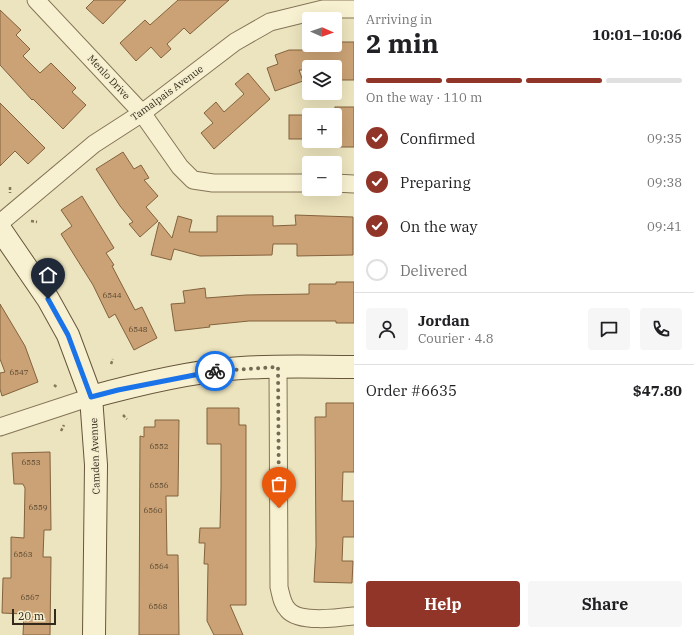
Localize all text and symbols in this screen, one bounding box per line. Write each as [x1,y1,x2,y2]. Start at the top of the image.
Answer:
text: Arriving in [366,11,432,28]
north arrow [302,12,342,52]
map controls [302,12,342,196]
text: 10:01–10:06 [592,25,682,44]
text: 2 min [366,26,439,60]
street label: Menlo Drive [85,52,133,102]
button: layers [302,60,342,100]
street label: Tamalpais Avenue [128,62,206,124]
text: On the way · 110 m [366,89,482,106]
button: + [302,108,342,148]
icon: check [366,127,388,149]
text: Confirmed [400,129,475,148]
text: 09:35 [647,130,682,147]
button: − [302,156,342,196]
icon: check [366,171,388,193]
text: Preparing [400,173,471,192]
text: 09:38 [647,174,682,191]
icon: check [366,215,388,237]
text: On the way [400,217,478,236]
text: 09:41 [647,218,682,235]
pin [31,258,65,299]
text: Delivered [400,261,468,280]
icon: home [37,264,59,286]
house number: 6544 [102,290,122,300]
button: person [366,308,408,350]
button: chat [588,308,630,350]
button: phone [640,308,682,350]
text: Jordan [418,311,470,330]
house number: 6548 [128,324,148,334]
text: Courier · 4.8 [418,330,494,347]
courier [195,351,235,391]
icon: bike [204,360,226,382]
house number: 6547 [9,367,29,377]
text: Order #6635 [366,381,457,400]
text: $47.80 [633,381,682,400]
street label: Camden Avenue [87,417,103,495]
house number: 6552 [149,441,169,451]
house number: 6553 [21,457,41,467]
pin [262,467,296,508]
icon: bag [268,473,290,495]
house number: 6556 [149,480,169,490]
house number: 6559 [28,502,48,512]
house number: 6560 [143,505,163,515]
house number: 6563 [13,549,33,559]
house number: 6564 [149,561,169,571]
button: Help [366,581,520,627]
button: Share [528,581,682,627]
house number: 6567 [20,592,40,602]
house number: 6568 [148,601,168,611]
scale bar [12,607,56,626]
text: 20 m [18,609,44,623]

